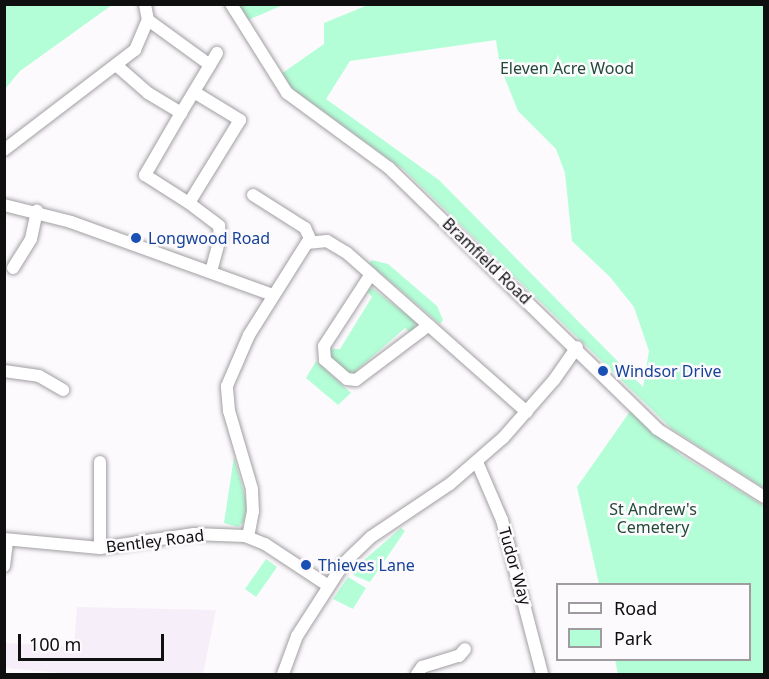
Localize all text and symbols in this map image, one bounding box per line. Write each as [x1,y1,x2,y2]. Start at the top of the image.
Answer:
park label: Eleven Acre Wood [500,58,634,78]
street label: Bramfield Road [439,214,535,308]
place label: Longwood Road [148,228,270,248]
marker: Longwood Road [129,231,143,245]
place label: Windsor Drive [615,361,721,381]
marker: Windsor Drive [596,364,610,378]
park label: St Andrew's Cemetery [609,499,697,537]
street label: Bentley Road [105,525,205,557]
street label: Tudor Way [495,525,535,607]
place label: Thieves Lane [318,555,415,575]
marker: Thieves Lane [299,558,313,572]
legend [556,583,751,661]
text: Road [614,596,657,620]
scale bar [21,622,166,660]
text: Park [614,626,652,650]
text: 100 m [29,632,81,656]

